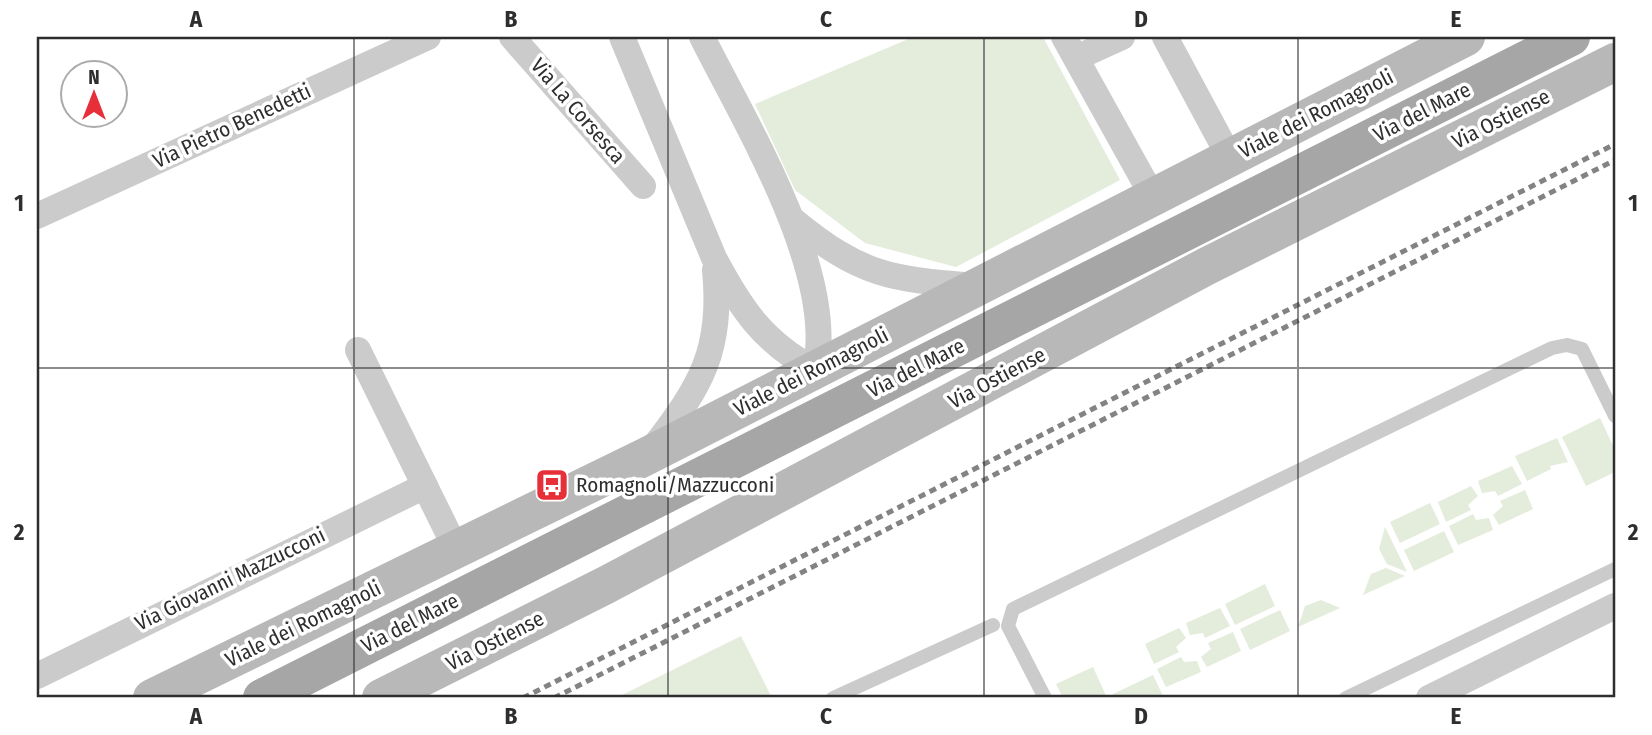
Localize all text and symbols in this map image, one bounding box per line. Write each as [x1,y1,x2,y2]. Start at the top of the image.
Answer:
text: A [189,5,203,33]
text: B [505,5,518,33]
text: C [820,5,832,33]
text: D [1134,5,1148,33]
text: E [1451,5,1462,33]
street label: Via La Corsesca [525,53,631,169]
north arrow [60,60,130,130]
street label: Viale dei Romagnoli [1234,64,1398,164]
text: N [88,66,100,89]
street label: Via del Mare [1369,76,1475,148]
street label: Via Pietro Benedetti [149,78,315,174]
street label: Via Ostiense [1448,83,1554,155]
text: 1 [14,189,24,217]
text: 1 [1628,189,1638,217]
street label: Viale dei Romagnoli [729,322,893,422]
street label: Via del Mare [863,332,969,404]
street label: Via Ostiense [944,342,1050,414]
bus stop icon: Romagnoli/Mazzucconi [533,466,571,504]
place label: Romagnoli/Mazzucconi [576,472,774,498]
text: 2 [13,518,25,546]
text: 2 [1627,518,1639,546]
street label: Via Giovanni Mazzucconi [131,522,329,636]
street label: Viale dei Romagnoli [221,575,385,673]
street label: Via del Mare [357,587,463,659]
street label: Via Ostiense [442,605,548,677]
text: A [189,702,203,730]
text: B [505,702,518,730]
text: C [820,702,832,730]
text: D [1134,702,1148,730]
text: E [1451,702,1462,730]

